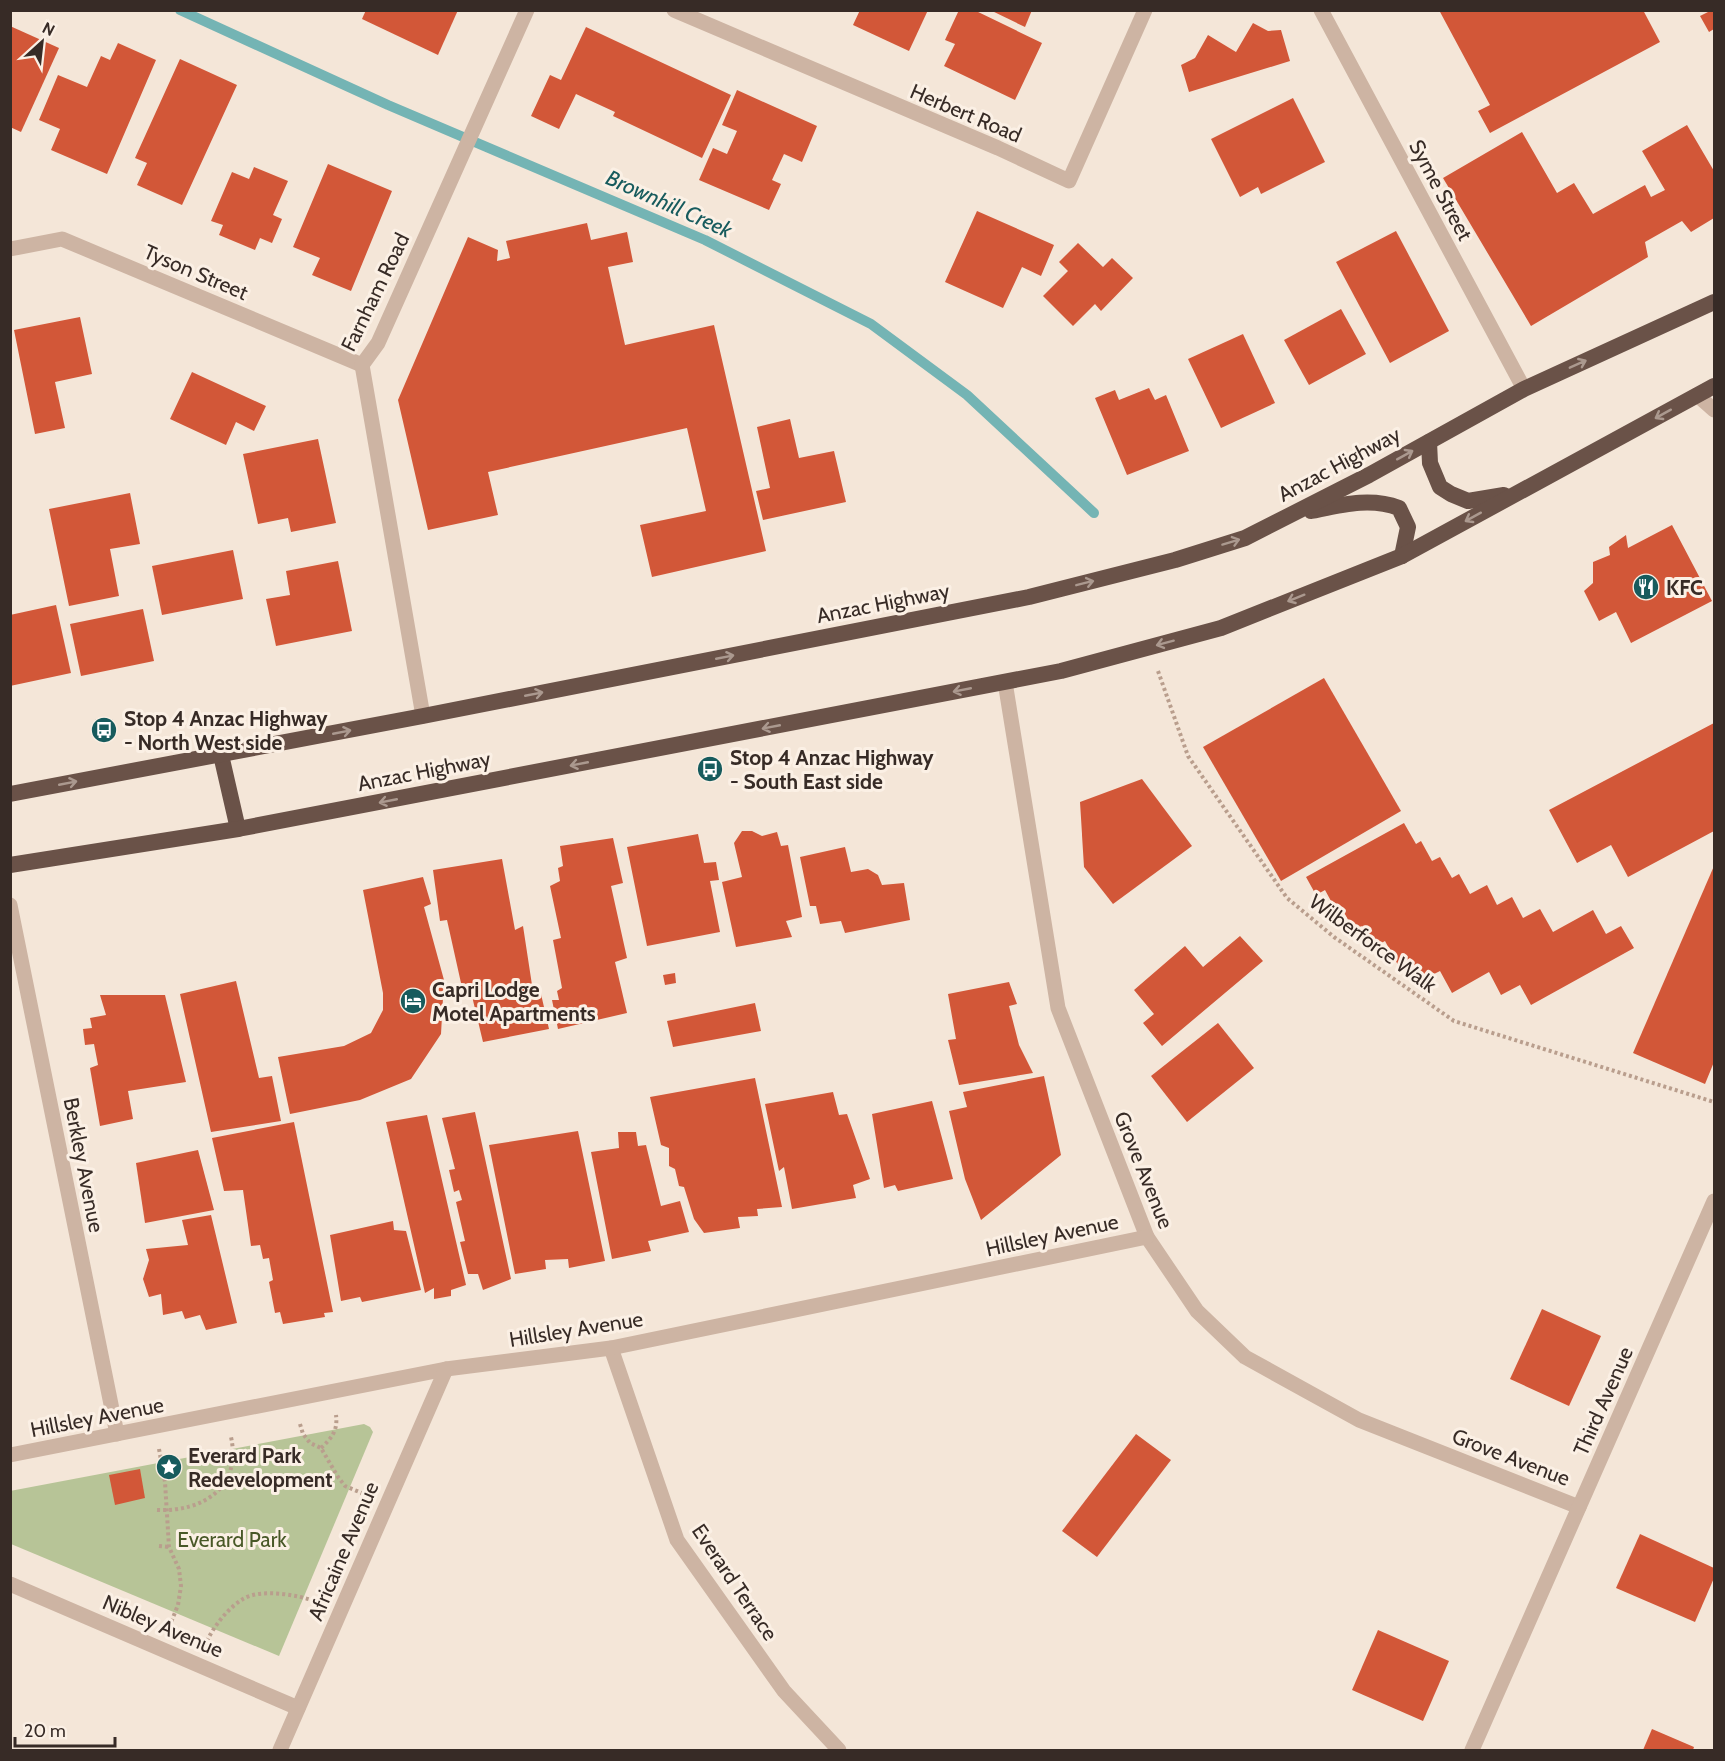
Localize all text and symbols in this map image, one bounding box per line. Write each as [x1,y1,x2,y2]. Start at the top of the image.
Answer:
north arrow [12,12,72,72]
text: N [39,18,58,40]
street label: Herbert Road [907,78,1025,148]
street label: Syme Street [1404,135,1478,245]
water label: Brownhill Creek [602,164,737,244]
street label: Farnham Road [336,229,414,355]
street label: Tyson Street [140,239,252,305]
one-way arrow [1568,358,1586,370]
one-way arrow [1655,408,1672,420]
street label: Anzac Highway [1273,421,1405,507]
one-way arrow [1396,449,1413,461]
one-way arrow [1465,512,1483,523]
one-way arrow [1221,536,1240,547]
restaurant icon: KFC [1631,572,1661,602]
place label: KFC [1666,575,1703,600]
one-way arrow [1076,576,1095,588]
street label: Anzac Highway [814,578,952,628]
one-way arrow [1288,593,1306,604]
one-way arrow [1156,638,1175,650]
one-way arrow [715,651,734,662]
one-way arrow [953,685,973,696]
one-way arrow [523,688,543,699]
place label: Stop 4 Anzac Highway - North West side [124,706,328,755]
bus stop icon: Stop 4 Anzac Highway - North West side [89,715,119,745]
one-way arrow [761,722,781,733]
one-way arrow [332,726,351,737]
place label: Stop 4 Anzac Highway - South East side [730,745,934,794]
street label: Anzac Highway [355,746,493,796]
bus stop icon: Stop 4 Anzac Highway - South East side [695,754,725,784]
one-way arrow [570,759,590,770]
one-way arrow [58,778,77,789]
one-way arrow [379,796,398,807]
street label: Wilberforce Walk [1304,888,1442,998]
place label: Capri Lodge Motel Apartments [432,977,596,1026]
hotel icon: Capri Lodge Motel Apartments [398,986,428,1016]
street label: Berkley Avenue [59,1095,109,1235]
street label: Grove Avenue [1109,1108,1179,1232]
street label: Hillsley Avenue [983,1209,1121,1261]
street label: Hillsley Avenue [507,1306,645,1352]
street label: Third Avenue [1568,1343,1638,1459]
street label: Hillsley Avenue [28,1392,166,1442]
street label: Grove Avenue [1449,1423,1574,1491]
place label: Everard Park Redevelopment [188,1443,332,1492]
place icon: Everard Park Redevelopment [154,1452,184,1482]
street label: Africaine Avenue [302,1478,384,1624]
street label: Everard Terrace [687,1519,783,1645]
park label: Everard Park [177,1527,287,1552]
street label: Nibley Avenue [99,1589,227,1663]
scale bar [15,1710,116,1748]
text: 20 m [24,1720,66,1742]

